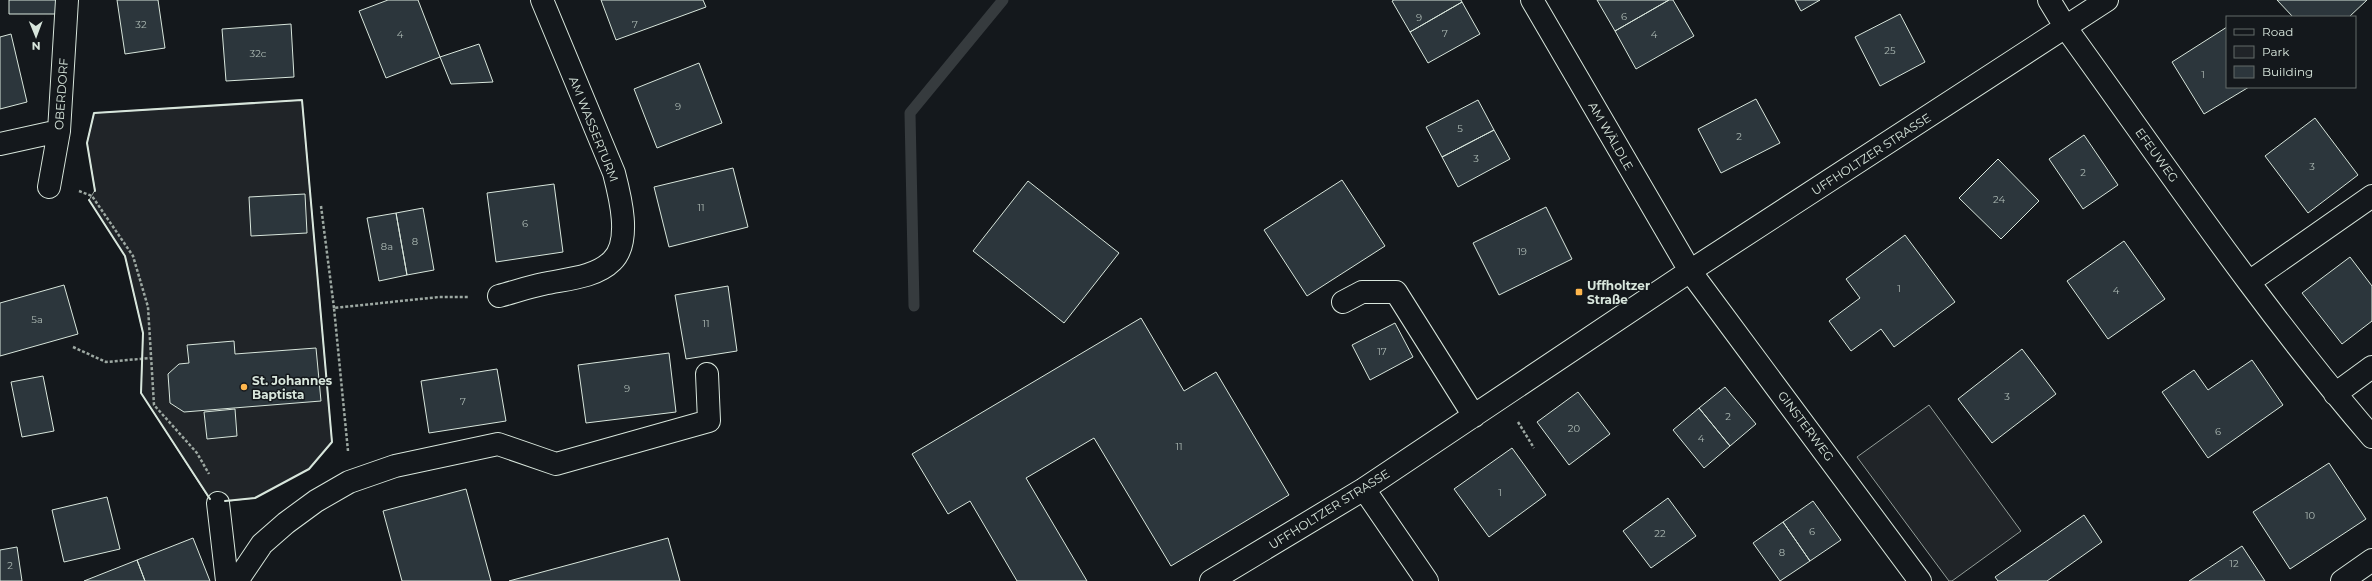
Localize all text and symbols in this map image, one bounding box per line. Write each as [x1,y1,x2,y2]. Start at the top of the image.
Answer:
house number: 6 [1621,10,1627,23]
house number: 9 [1416,11,1422,24]
north arrow [16,16,56,56]
legend [2226,16,2356,88]
house number: 32 [135,18,147,31]
house number: 7 [632,18,638,31]
text: Road [2262,24,2293,39]
house number: 7 [1442,27,1448,40]
house number: 4 [397,28,404,41]
house number: 4 [1651,28,1658,41]
text: N [32,39,41,53]
house number: 25 [1884,44,1896,57]
text: Park [2262,44,2290,59]
house number: 32c [250,47,267,60]
street label: OBERDORF [51,57,71,130]
text: Building [2262,64,2313,79]
house number: 1 [2201,68,2205,81]
street label: AM WASSERTURM [566,74,622,184]
street label: AM WÄLDLE [1585,99,1637,173]
house number: 9 [675,100,681,113]
street label: UFFHOLTZER STRASSE [1808,110,1934,198]
house number: 5 [1457,122,1463,135]
street label: EFEUWEG [2132,125,2182,185]
house number: 2 [1736,130,1742,143]
house number: 3 [1473,152,1479,165]
house number: 3 [2309,160,2315,173]
house number: 2 [2080,166,2086,179]
house number: 24 [1993,193,2005,206]
house number: 11 [697,201,705,214]
house number: 6 [522,217,528,230]
house number: 8 [412,235,418,248]
house number: 8a [381,240,393,253]
house number: 19 [1517,245,1527,258]
place label: Uffholtzer Straße [1587,278,1650,307]
house number: 1 [1897,282,1901,295]
house number: 4 [2113,284,2120,297]
marker: Uffholtzer Straße [1574,287,1584,297]
house number: 5a [31,313,43,326]
house number: 11 [702,317,710,330]
house number: 17 [1377,345,1387,358]
place label: St. Johannes Baptista [252,373,333,402]
marker: St. Johannes Baptista [239,382,249,392]
house number: 9 [624,382,630,395]
street label: GINSTERWEG [1775,388,1837,464]
house number: 3 [2004,390,2010,403]
house number: 7 [460,395,466,408]
house number: 2 [1725,410,1731,423]
house number: 20 [1568,422,1581,435]
house number: 6 [2215,425,2221,438]
house number: 4 [1698,432,1705,445]
house number: 11 [1175,440,1183,453]
street label: UFFHOLTZER STRASSE [1266,466,1392,552]
house number: 1 [1498,486,1502,499]
house number: 10 [2305,509,2315,522]
house number: 6 [1809,525,1815,538]
house number: 22 [1654,527,1666,540]
house number: 8 [1779,546,1785,559]
house number: 12 [2229,557,2239,570]
house number: 2 [7,559,13,572]

